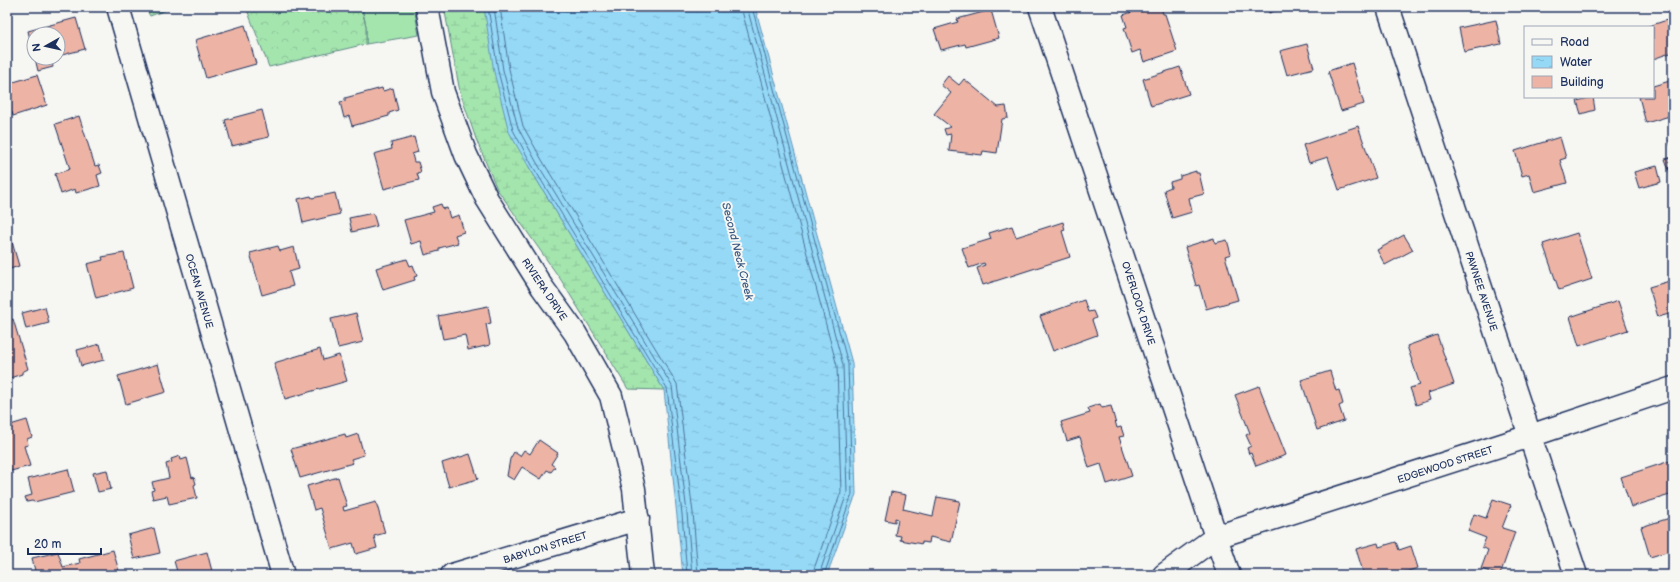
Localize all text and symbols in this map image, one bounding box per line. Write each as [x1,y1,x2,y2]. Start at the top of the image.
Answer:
north arrow [26,26,66,66]
legend [1524,26,1654,98]
text: Road [1560,35,1589,50]
text: N [30,42,44,52]
text: Water [1560,55,1592,70]
text: Building [1560,75,1604,90]
water label: Second Neck Creek [719,201,756,302]
street label: PAWNEE AVENUE [1463,250,1500,333]
street label: OCEAN AVENUE [183,253,216,330]
street label: RIVIERA DRIVE [519,256,570,323]
street label: OVERLOOK DRIVE [1119,260,1157,347]
street label: EDGEWOOD STREET [1396,444,1495,486]
scale bar [28,530,101,556]
street label: BABYLON STREET [502,530,589,566]
text: 20 m [34,537,61,552]

